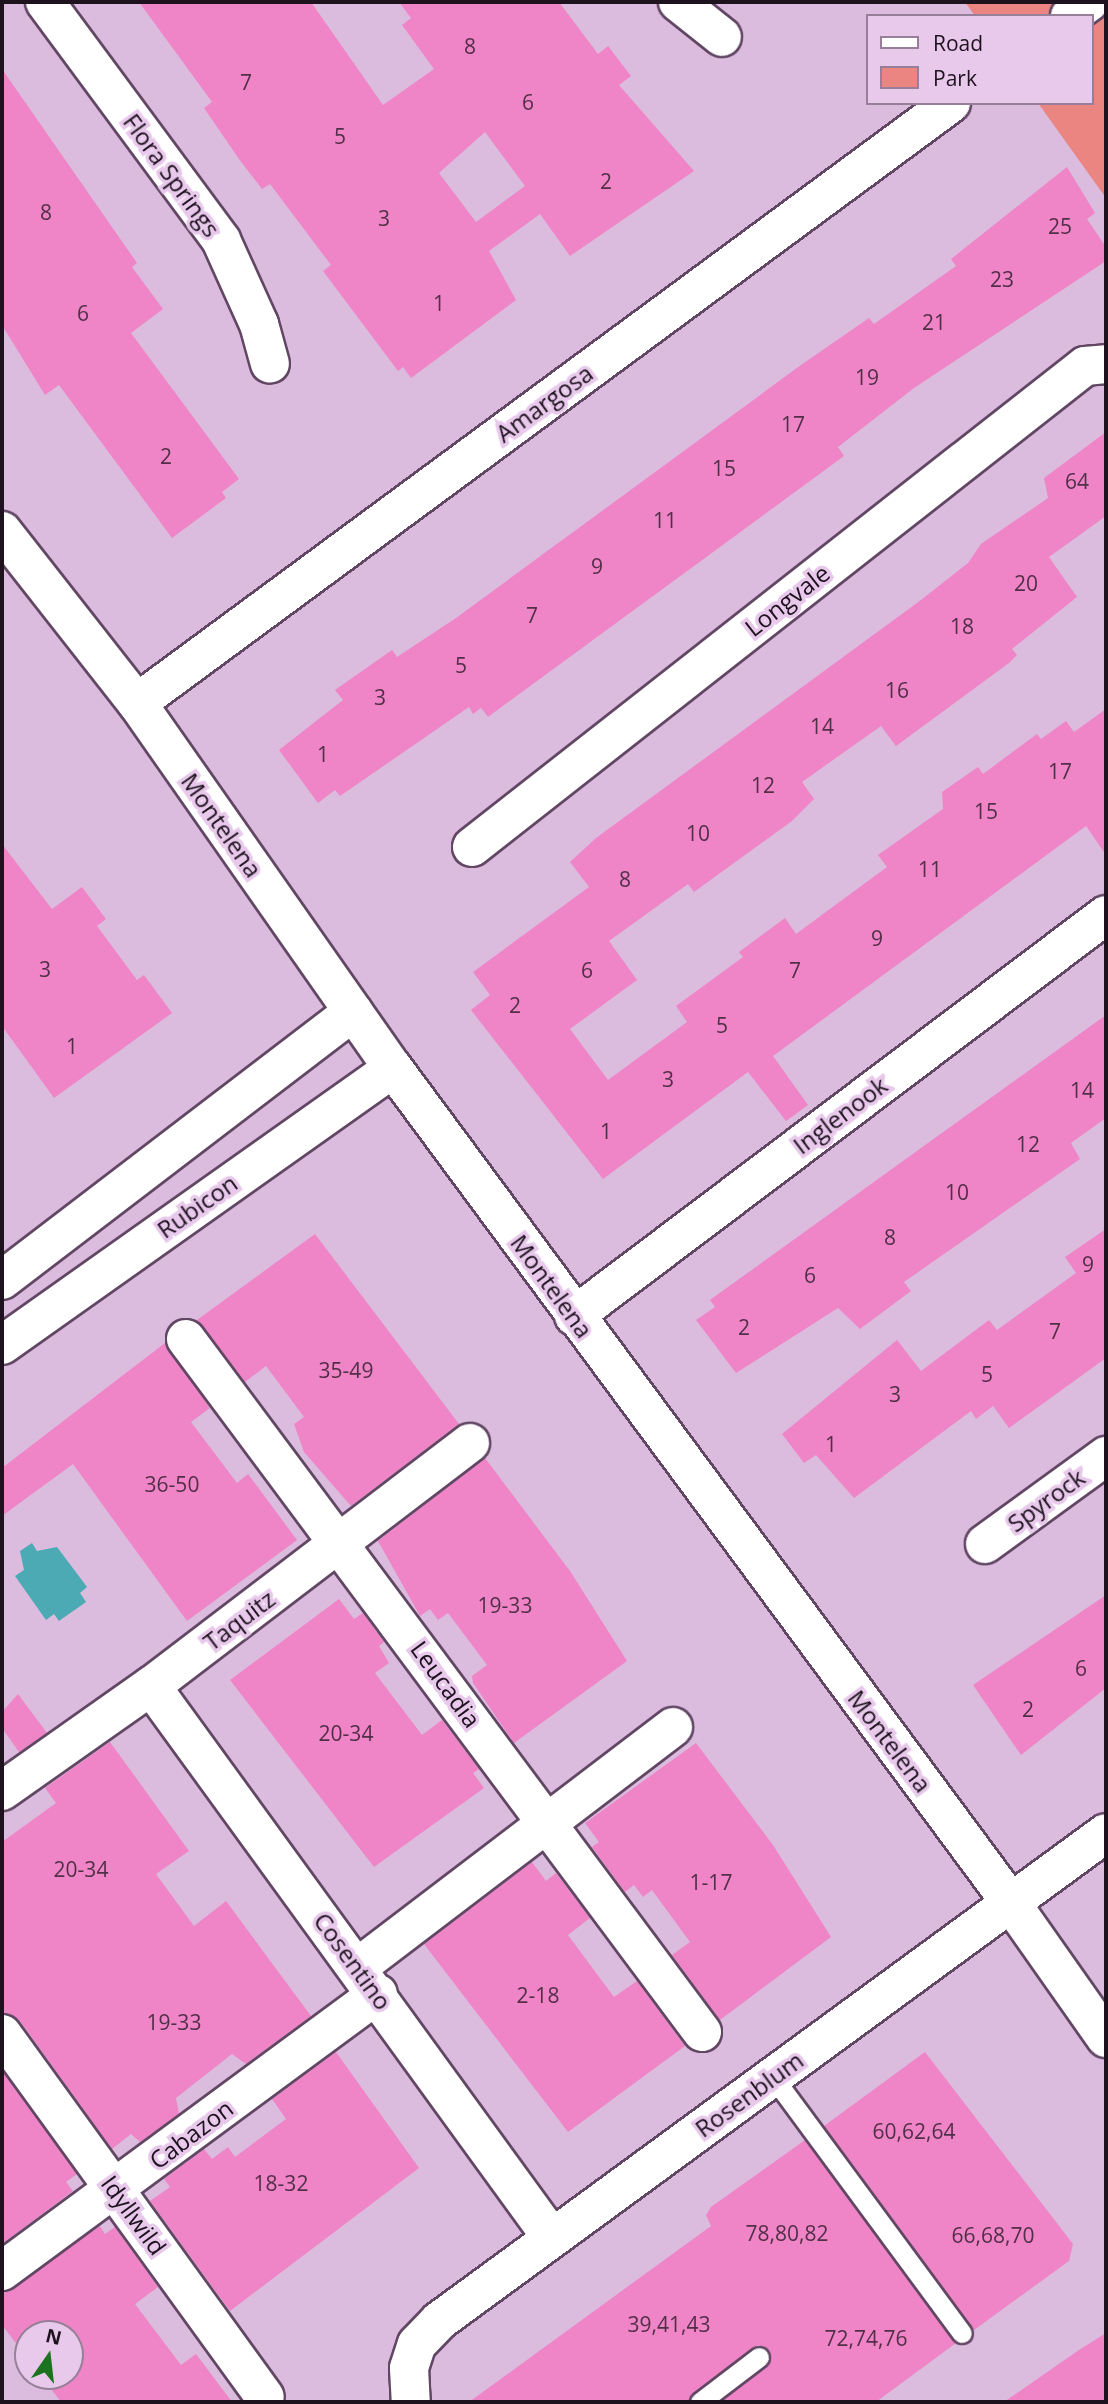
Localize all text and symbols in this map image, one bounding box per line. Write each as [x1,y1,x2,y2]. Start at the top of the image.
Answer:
legend [866,14,1094,105]
text: Road [933,29,983,57]
house number: 8 [464,33,476,59]
text: Park [933,64,977,92]
house number: 7 [240,69,252,95]
house number: 6 [522,89,534,115]
street label: Flora Springs [118,108,226,242]
house number: 5 [334,123,346,149]
house number: 2 [600,168,612,194]
house number: 8 [40,199,52,225]
house number: 3 [378,205,390,231]
house number: 25 [1048,213,1072,239]
house number: 23 [990,266,1014,292]
house number: 1 [433,290,445,316]
house number: 6 [77,300,89,326]
house number: 21 [922,309,946,335]
street label: Amargosa [490,358,598,448]
house number: 19 [855,364,879,390]
house number: 17 [781,411,805,437]
house number: 2 [160,443,172,469]
house number: 15 [712,455,736,481]
house number: 64 [1065,468,1089,494]
house number: 11 [653,507,677,533]
house number: 9 [591,553,603,579]
street label: Longvale [739,558,835,642]
house number: 20 [1014,570,1038,596]
house number: 7 [526,602,538,628]
house number: 18 [950,613,974,639]
house number: 5 [455,652,467,678]
house number: 16 [885,677,909,703]
house number: 3 [374,684,386,710]
house number: 14 [810,713,834,739]
house number: 1 [317,741,329,767]
house number: 17 [1048,758,1072,784]
street label: Montelena [176,767,268,883]
house number: 12 [751,772,775,798]
house number: 15 [974,798,998,824]
house number: 10 [686,820,710,846]
house number: 11 [918,856,942,882]
house number: 8 [619,866,631,892]
house number: 9 [871,925,883,951]
house number: 3 [39,956,51,982]
house number: 6 [581,957,593,983]
house number: 7 [789,957,801,983]
house number: 2 [509,992,521,1018]
house number: 5 [716,1012,728,1038]
house number: 1 [66,1033,78,1059]
house number: 3 [662,1066,674,1092]
street label: Inglenook [787,1070,893,1160]
house number: 14 [1070,1077,1094,1103]
house number: 1 [600,1118,612,1144]
house number: 12 [1016,1131,1040,1157]
street label: Rubicon [151,1168,243,1244]
house number: 10 [945,1179,969,1205]
house number: 8 [884,1224,896,1250]
street label: Montelena [505,1229,599,1343]
house number: 9 [1082,1251,1094,1277]
house number: 6 [804,1262,816,1288]
house number: 2 [738,1314,750,1340]
house number: 7 [1049,1318,1061,1344]
house number: 35-49 [319,1357,373,1383]
house number: 5 [981,1361,993,1387]
house number: 3 [889,1381,901,1407]
house number: 1 [825,1431,837,1457]
street label: Spyrock [1002,1462,1090,1538]
house number: 36-50 [145,1471,199,1497]
street label: Taquitz [198,1584,280,1656]
house number: 19-33 [478,1592,532,1618]
street label: Leucadia [405,1635,487,1733]
house number: 6 [1075,1655,1087,1681]
street label: Montelena [842,1684,938,1798]
house number: 2 [1022,1696,1034,1722]
house number: 20-34 [319,1720,373,1746]
house number: 20-34 [54,1856,108,1882]
house number: 1-17 [690,1869,732,1895]
street label: Cosentino [308,1907,398,2015]
house number: 2-18 [517,1982,559,2008]
house number: 19-33 [147,2009,201,2035]
street label: Rosenblum [689,2045,809,2143]
street label: Cabazon [144,2093,238,2175]
house number: 60,62,64 [873,2118,955,2144]
street label: Idyllwild [96,2170,172,2260]
house number: 18-32 [254,2170,308,2196]
house number: 78,80,82 [746,2220,828,2246]
house number: 66,68,70 [952,2222,1034,2248]
house number: 39,41,43 [628,2311,710,2337]
north arrow [14,2320,84,2390]
text: N [43,2322,64,2351]
house number: 72,74,76 [825,2325,907,2351]

